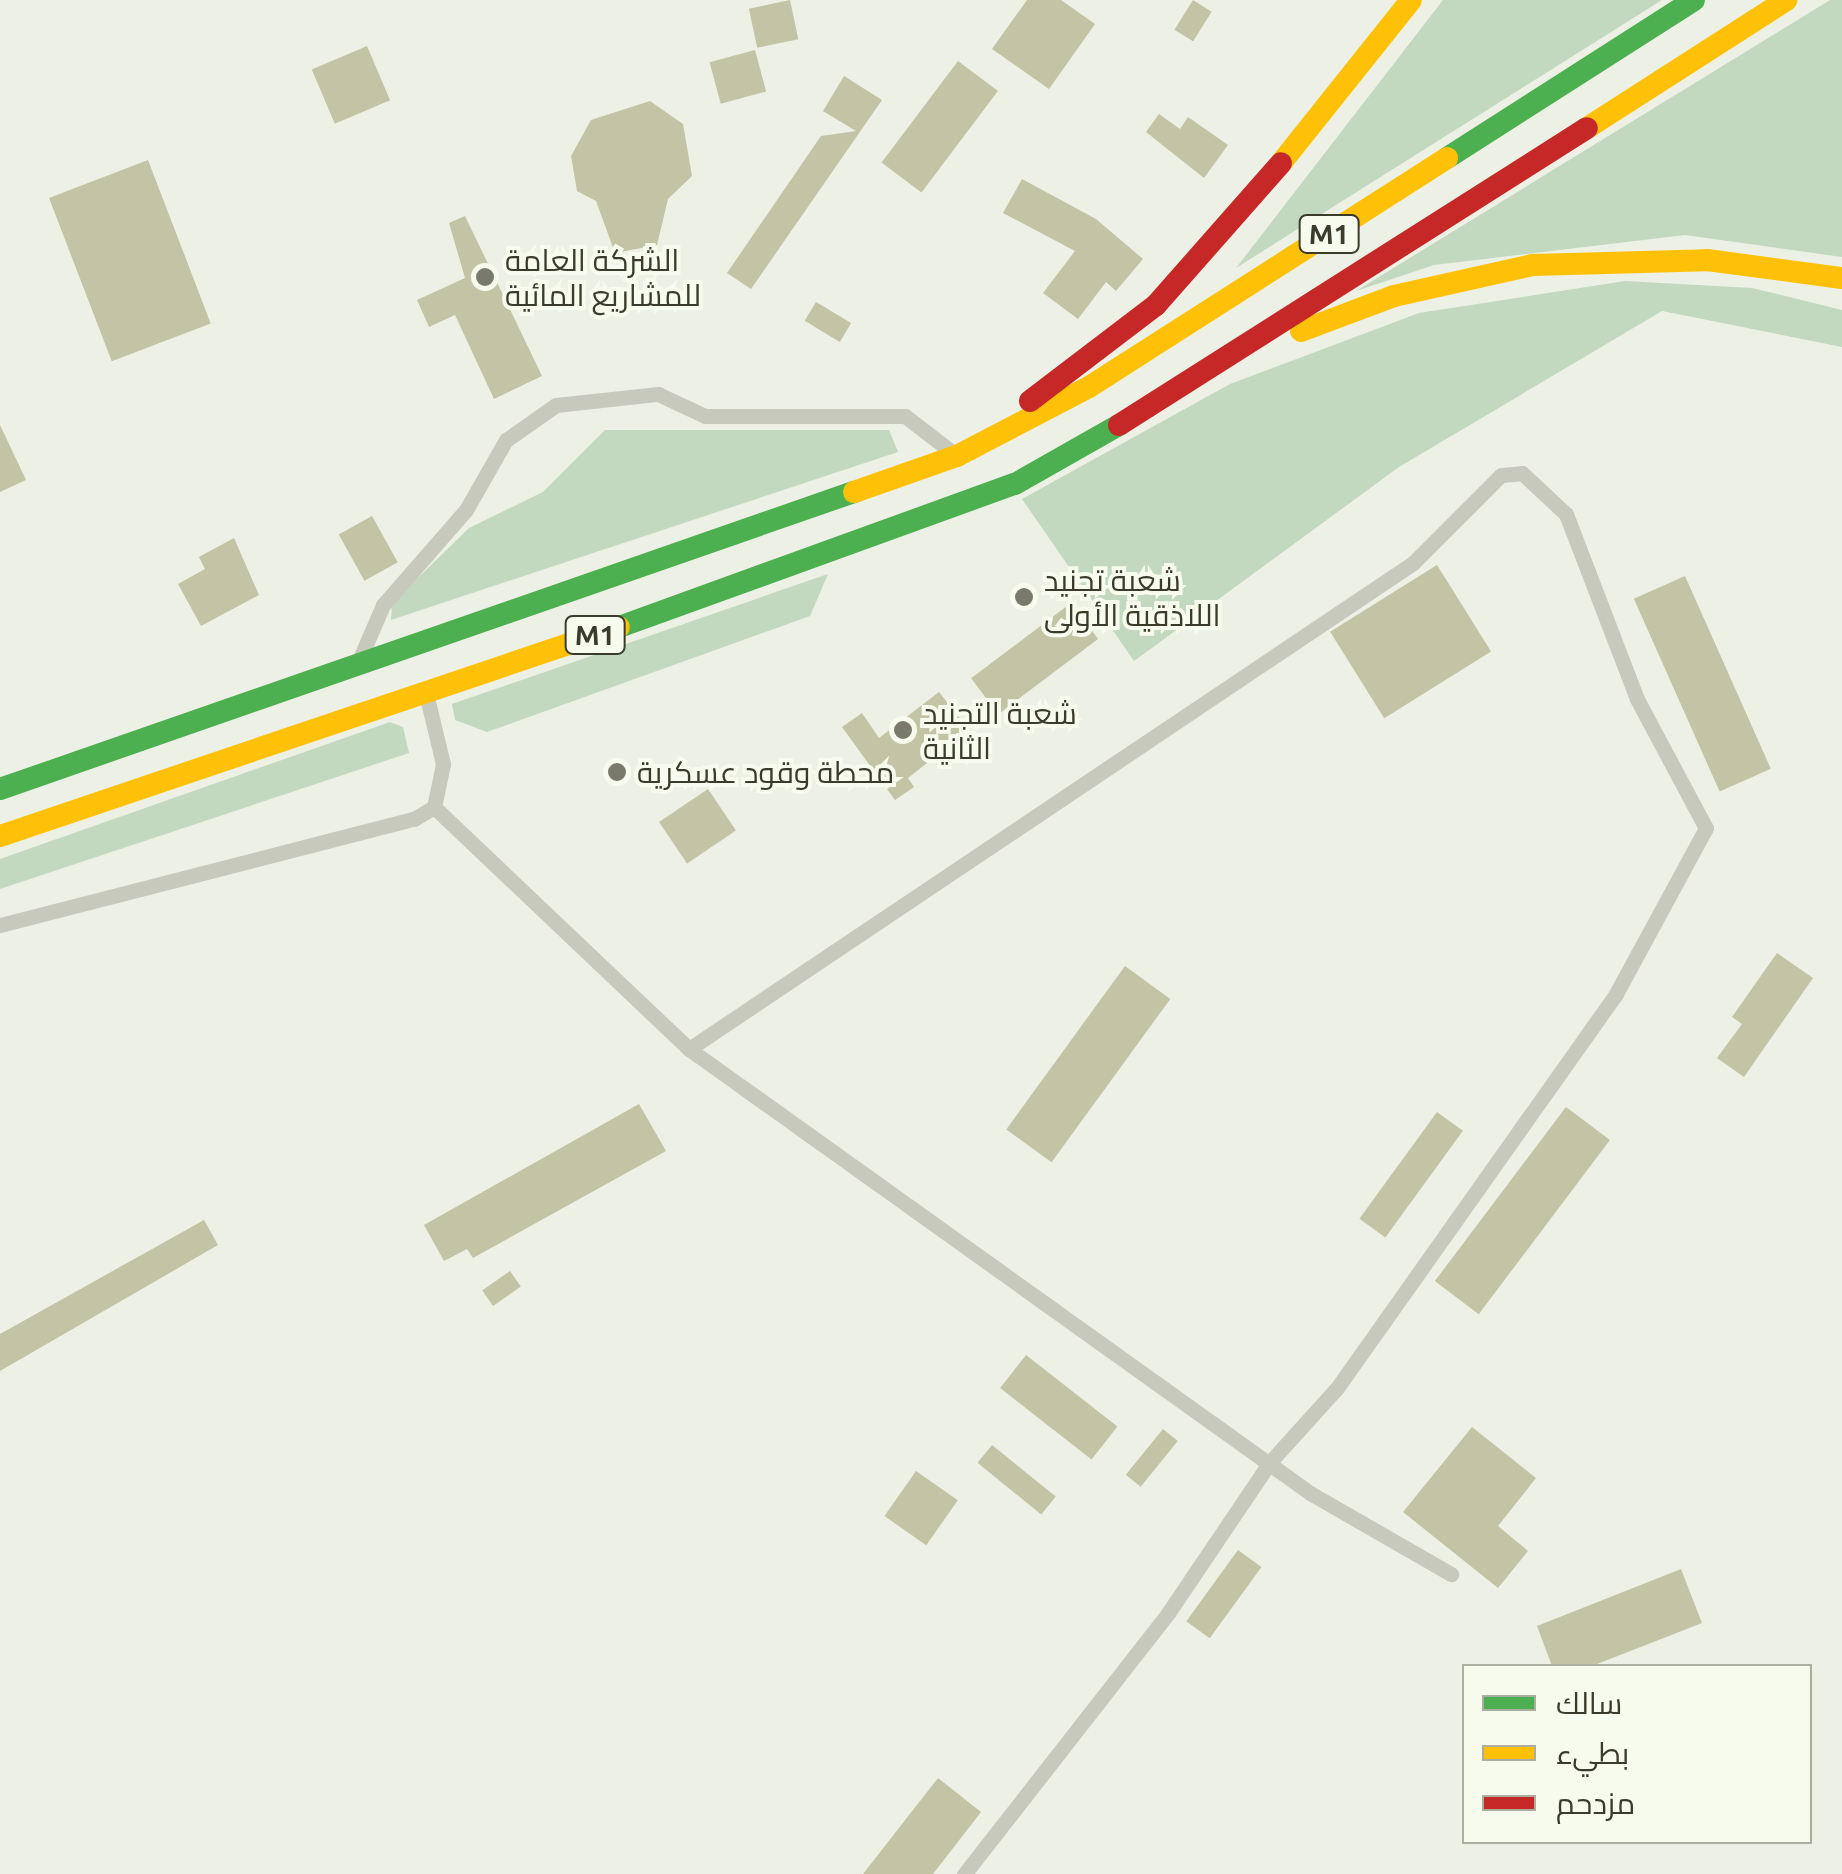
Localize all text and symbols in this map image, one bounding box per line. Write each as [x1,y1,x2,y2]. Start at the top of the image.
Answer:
road number: M1 [1296,211,1362,257]
place label: الشركة العامة للمشاريع المائية [505,242,701,312]
marker: الشركة العامة للمشاريع المائية [474,266,496,288]
place label: شعبة تجنيد اللاذقية الأولى [1044,562,1221,632]
marker: شعبة تجنيد اللاذقية الأولى [1013,586,1035,608]
road number: M1 [562,612,628,658]
place label: شعبة التجنيد الثانية [923,695,1077,766]
marker: شعبة التجنيد الثانية [892,719,914,741]
place label: محطة وقود عسكرية [637,754,894,790]
marker: محطة وقود عسكرية [606,761,628,783]
legend [1462,1664,1812,1844]
text: سالك [1556,1686,1622,1720]
text: بطيء [1556,1736,1629,1770]
text: مزدحم [1556,1786,1635,1820]

